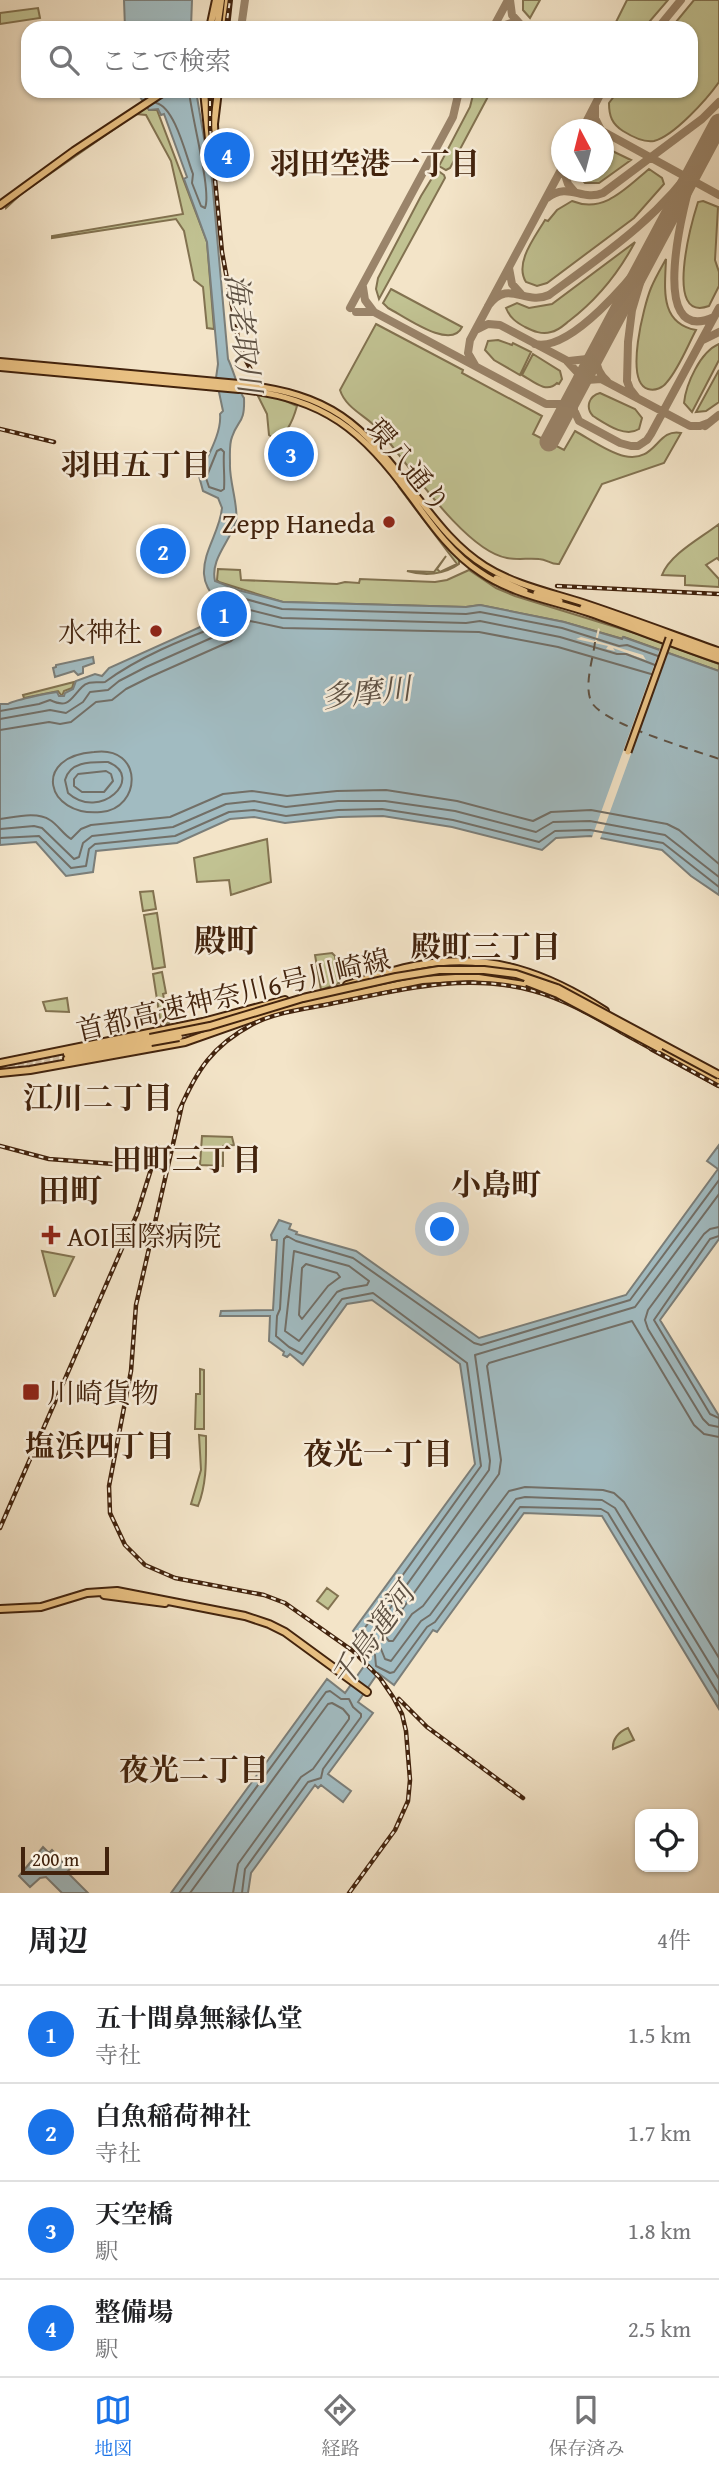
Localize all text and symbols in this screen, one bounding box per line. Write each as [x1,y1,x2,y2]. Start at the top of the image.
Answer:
search box [21,21,698,98]
icon: search [45,41,83,79]
text: ここで検索 [101,41,231,80]
north arrow [551,119,614,182]
pin: 4 [204,129,250,181]
district label: 羽田空港一丁目 [270,141,480,185]
water label: 海老取川 [215,271,274,398]
street label: 環八通り [357,409,461,521]
pin: 3 [268,428,314,480]
district label: 羽田五丁目 [61,442,211,486]
place label: Zepp Haneda [222,502,376,543]
marker: Zepp Haneda [381,514,397,530]
pin: 2 [140,525,186,577]
pin: 1 [201,588,247,640]
place label: 水神社 [58,611,142,652]
marker: 水神社 [148,623,164,639]
water label: 多摩川 [319,665,416,719]
district label: 殿町 [194,917,258,964]
district label: 殿町三丁目 [411,924,561,968]
street label: 首都高速神奈川6号川崎線 [72,938,394,1050]
district label: 江川二丁目 [23,1075,173,1119]
district label: 田町三丁目 [112,1137,262,1181]
district label: 小島町 [451,1162,541,1206]
district label: 田町 [38,1167,102,1214]
your location [425,1212,459,1246]
place label: AOI国際病院 [67,1215,221,1256]
marker: AOI国際病院 [41,1225,61,1245]
place label: 川崎貨物 [47,1372,159,1413]
marker: 川崎貨物 [21,1382,41,1402]
district label: 塩浜四丁目 [25,1423,175,1467]
district label: 夜光一丁目 [303,1431,453,1475]
water label: 千鳥運河 [319,1569,428,1696]
district label: 夜光二丁目 [119,1747,269,1791]
map controls [635,1809,698,1872]
button: locate [635,1809,698,1872]
scale bar [21,1844,108,1876]
text: 200 m [32,1845,79,1873]
text: 周辺 [28,1918,88,1962]
text: 4件 [657,1923,691,1956]
text: 五十間鼻無縁仏堂 [95,1998,303,2037]
text: 1 [45,2018,57,2051]
text: 1.5 km [628,2018,691,2051]
text: 寺社 [95,2038,141,2071]
text: 白魚稲荷神社 [95,2096,251,2135]
text: 2 [45,2116,57,2149]
text: 1.7 km [628,2116,691,2149]
text: 寺社 [95,2136,141,2169]
text: 天空橋 [95,2194,173,2233]
text: 3 [45,2214,57,2247]
text: 1.8 km [628,2214,691,2247]
text: 駅 [95,2234,118,2267]
text: 整備場 [95,2292,173,2331]
text: 4 [45,2312,57,2345]
text: 2.5 km [628,2312,691,2345]
text: 駅 [95,2332,118,2365]
tab: 地図 [94,2391,133,2462]
tab: 経路 [321,2391,360,2462]
tab: 保存済み [548,2391,625,2462]

